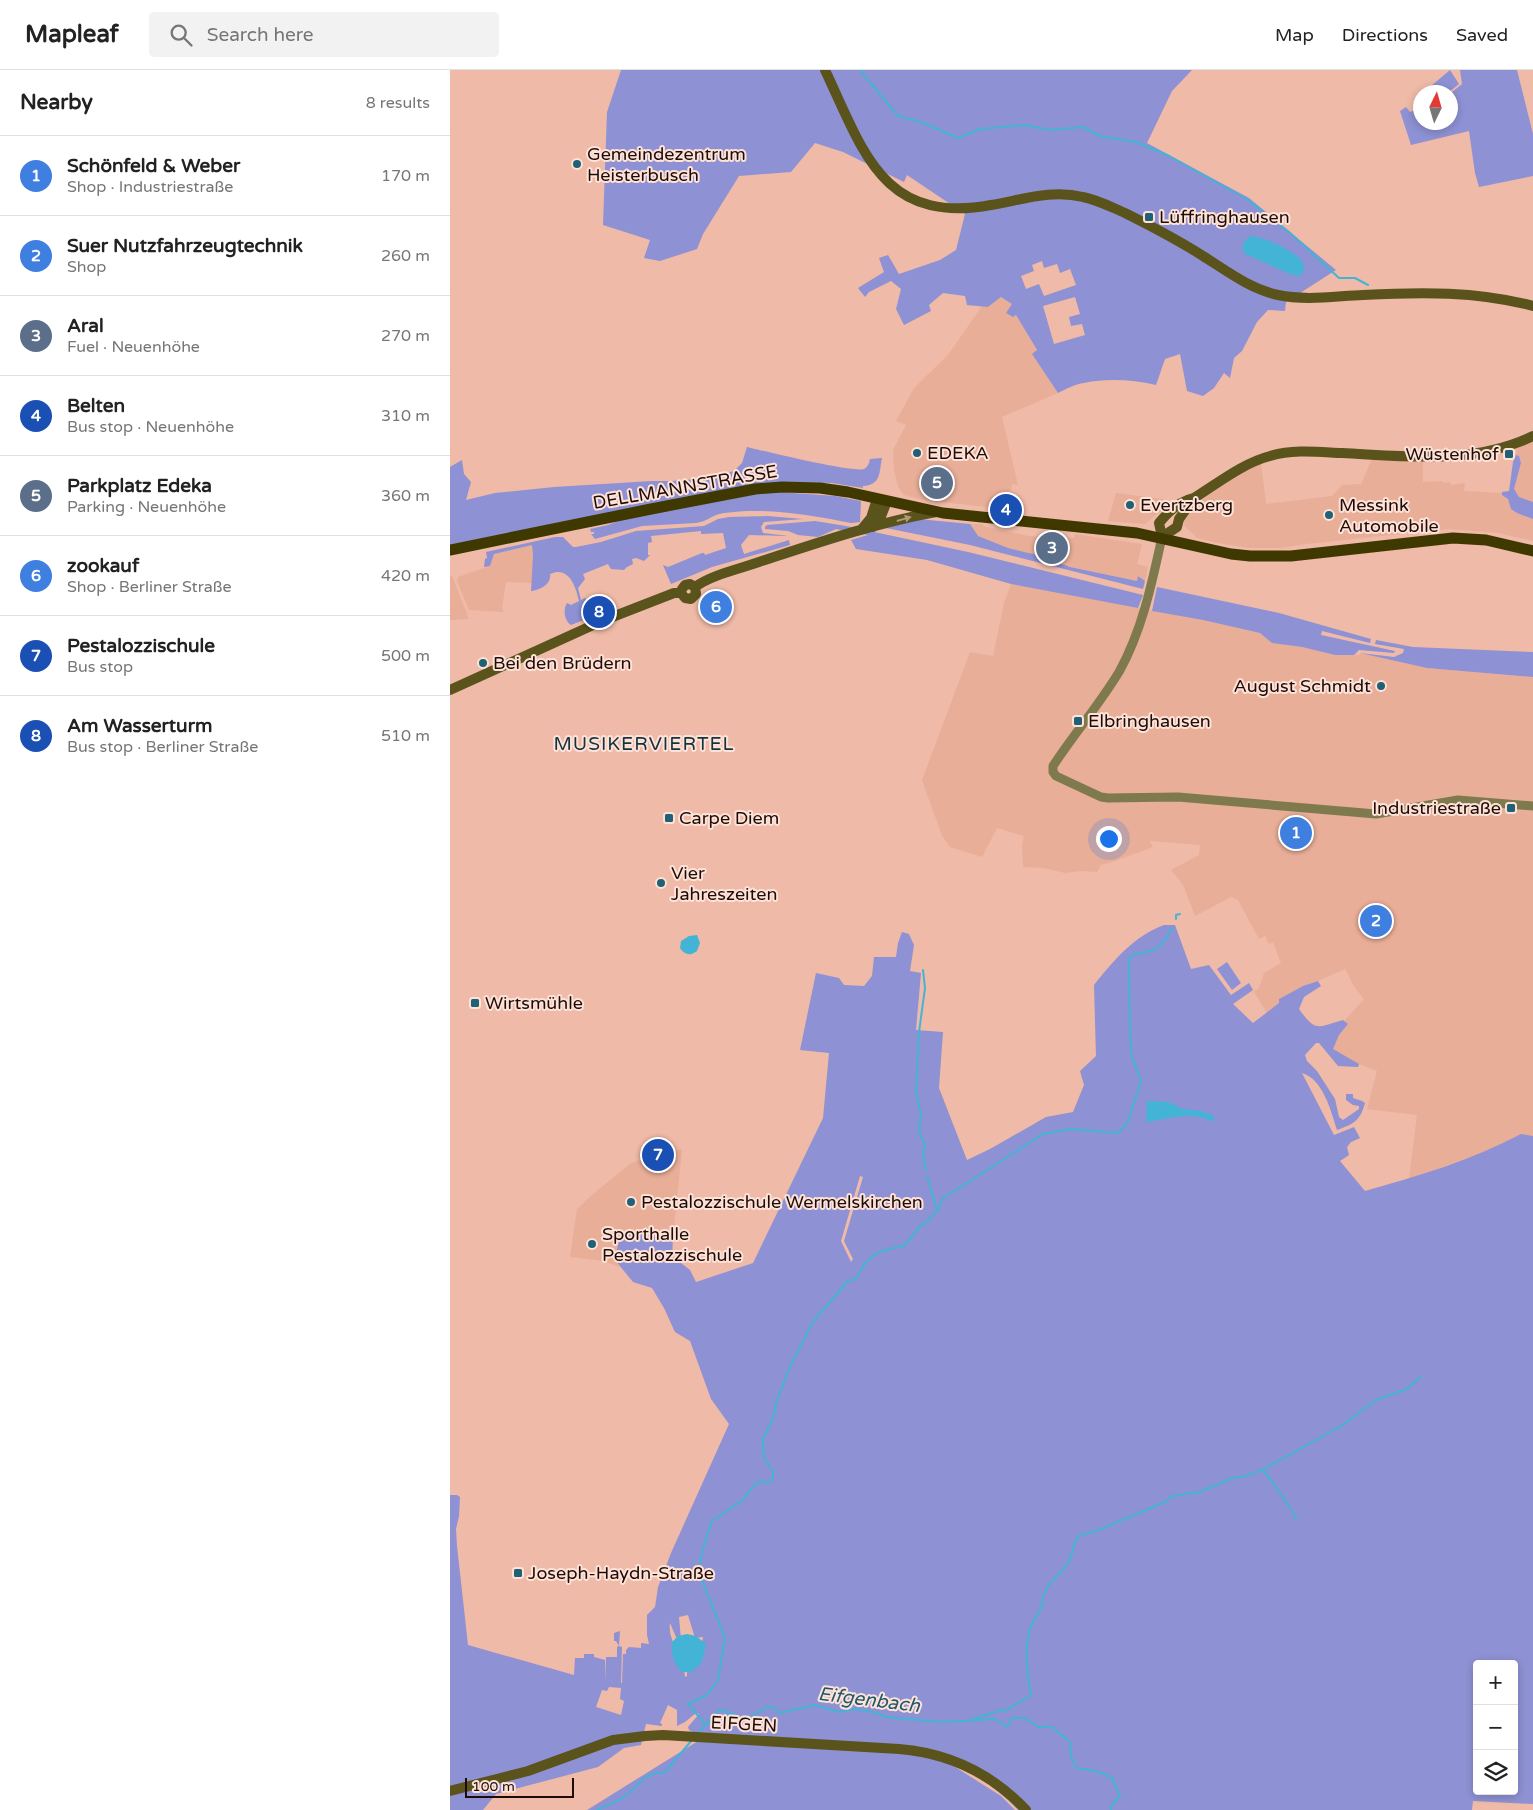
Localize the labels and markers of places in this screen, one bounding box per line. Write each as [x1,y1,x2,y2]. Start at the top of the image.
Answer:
place label: Gemeindezentrum Heisterbusch [587,143,746,186]
marker: Gemeindezentrum Heisterbusch [571,158,583,170]
place label: Lüffringhausen [1159,206,1290,228]
marker: Lüffringhausen [1143,211,1155,223]
place label: EDEKA [927,442,989,464]
place label: Wüstenhof [1405,443,1499,465]
marker: EDEKA [911,447,923,459]
marker: Wüstenhof [1503,448,1515,460]
pin: 5 [921,464,953,502]
pin: 4 [990,491,1022,529]
place label: Evertzberg [1140,494,1233,516]
place label: Messink Automobile [1339,494,1439,537]
marker: Evertzberg [1124,499,1136,511]
marker: Messink Automobile [1323,509,1335,521]
pin: 3 [1036,529,1068,567]
pin: 6 [700,588,732,626]
pin: 8 [583,593,615,631]
place label: Bei den Brüdern [493,652,632,674]
marker: Bei den Brüdern [477,657,489,669]
place label: August Schmidt [1234,675,1371,697]
marker: August Schmidt [1375,680,1387,692]
place label: Elbringhausen [1088,710,1211,732]
marker: Elbringhausen [1072,715,1084,727]
place label: Industriestraße [1372,797,1501,819]
marker: Industriestraße [1505,802,1517,814]
place label: Carpe Diem [679,807,779,829]
marker: Carpe Diem [663,812,675,824]
pin: 1 [1280,814,1312,852]
place label: Vier Jahreszeiten [671,862,777,905]
marker: Vier Jahreszeiten [655,877,667,889]
pin: 2 [1360,902,1392,940]
place label: Wirtsmühle [485,992,583,1014]
marker: Wirtsmühle [469,997,481,1009]
pin: 7 [642,1136,674,1174]
place label: Pestalozzischule Wermelskirchen [641,1191,923,1213]
marker: Pestalozzischule Wermelskirchen [625,1196,637,1208]
place label: Sporthalle Pestalozzischule [602,1223,742,1266]
marker: Sporthalle Pestalozzischule [586,1238,598,1250]
place label: Joseph-Haydn-Straße [528,1562,714,1584]
marker: Joseph-Haydn-Straße [512,1567,524,1579]

